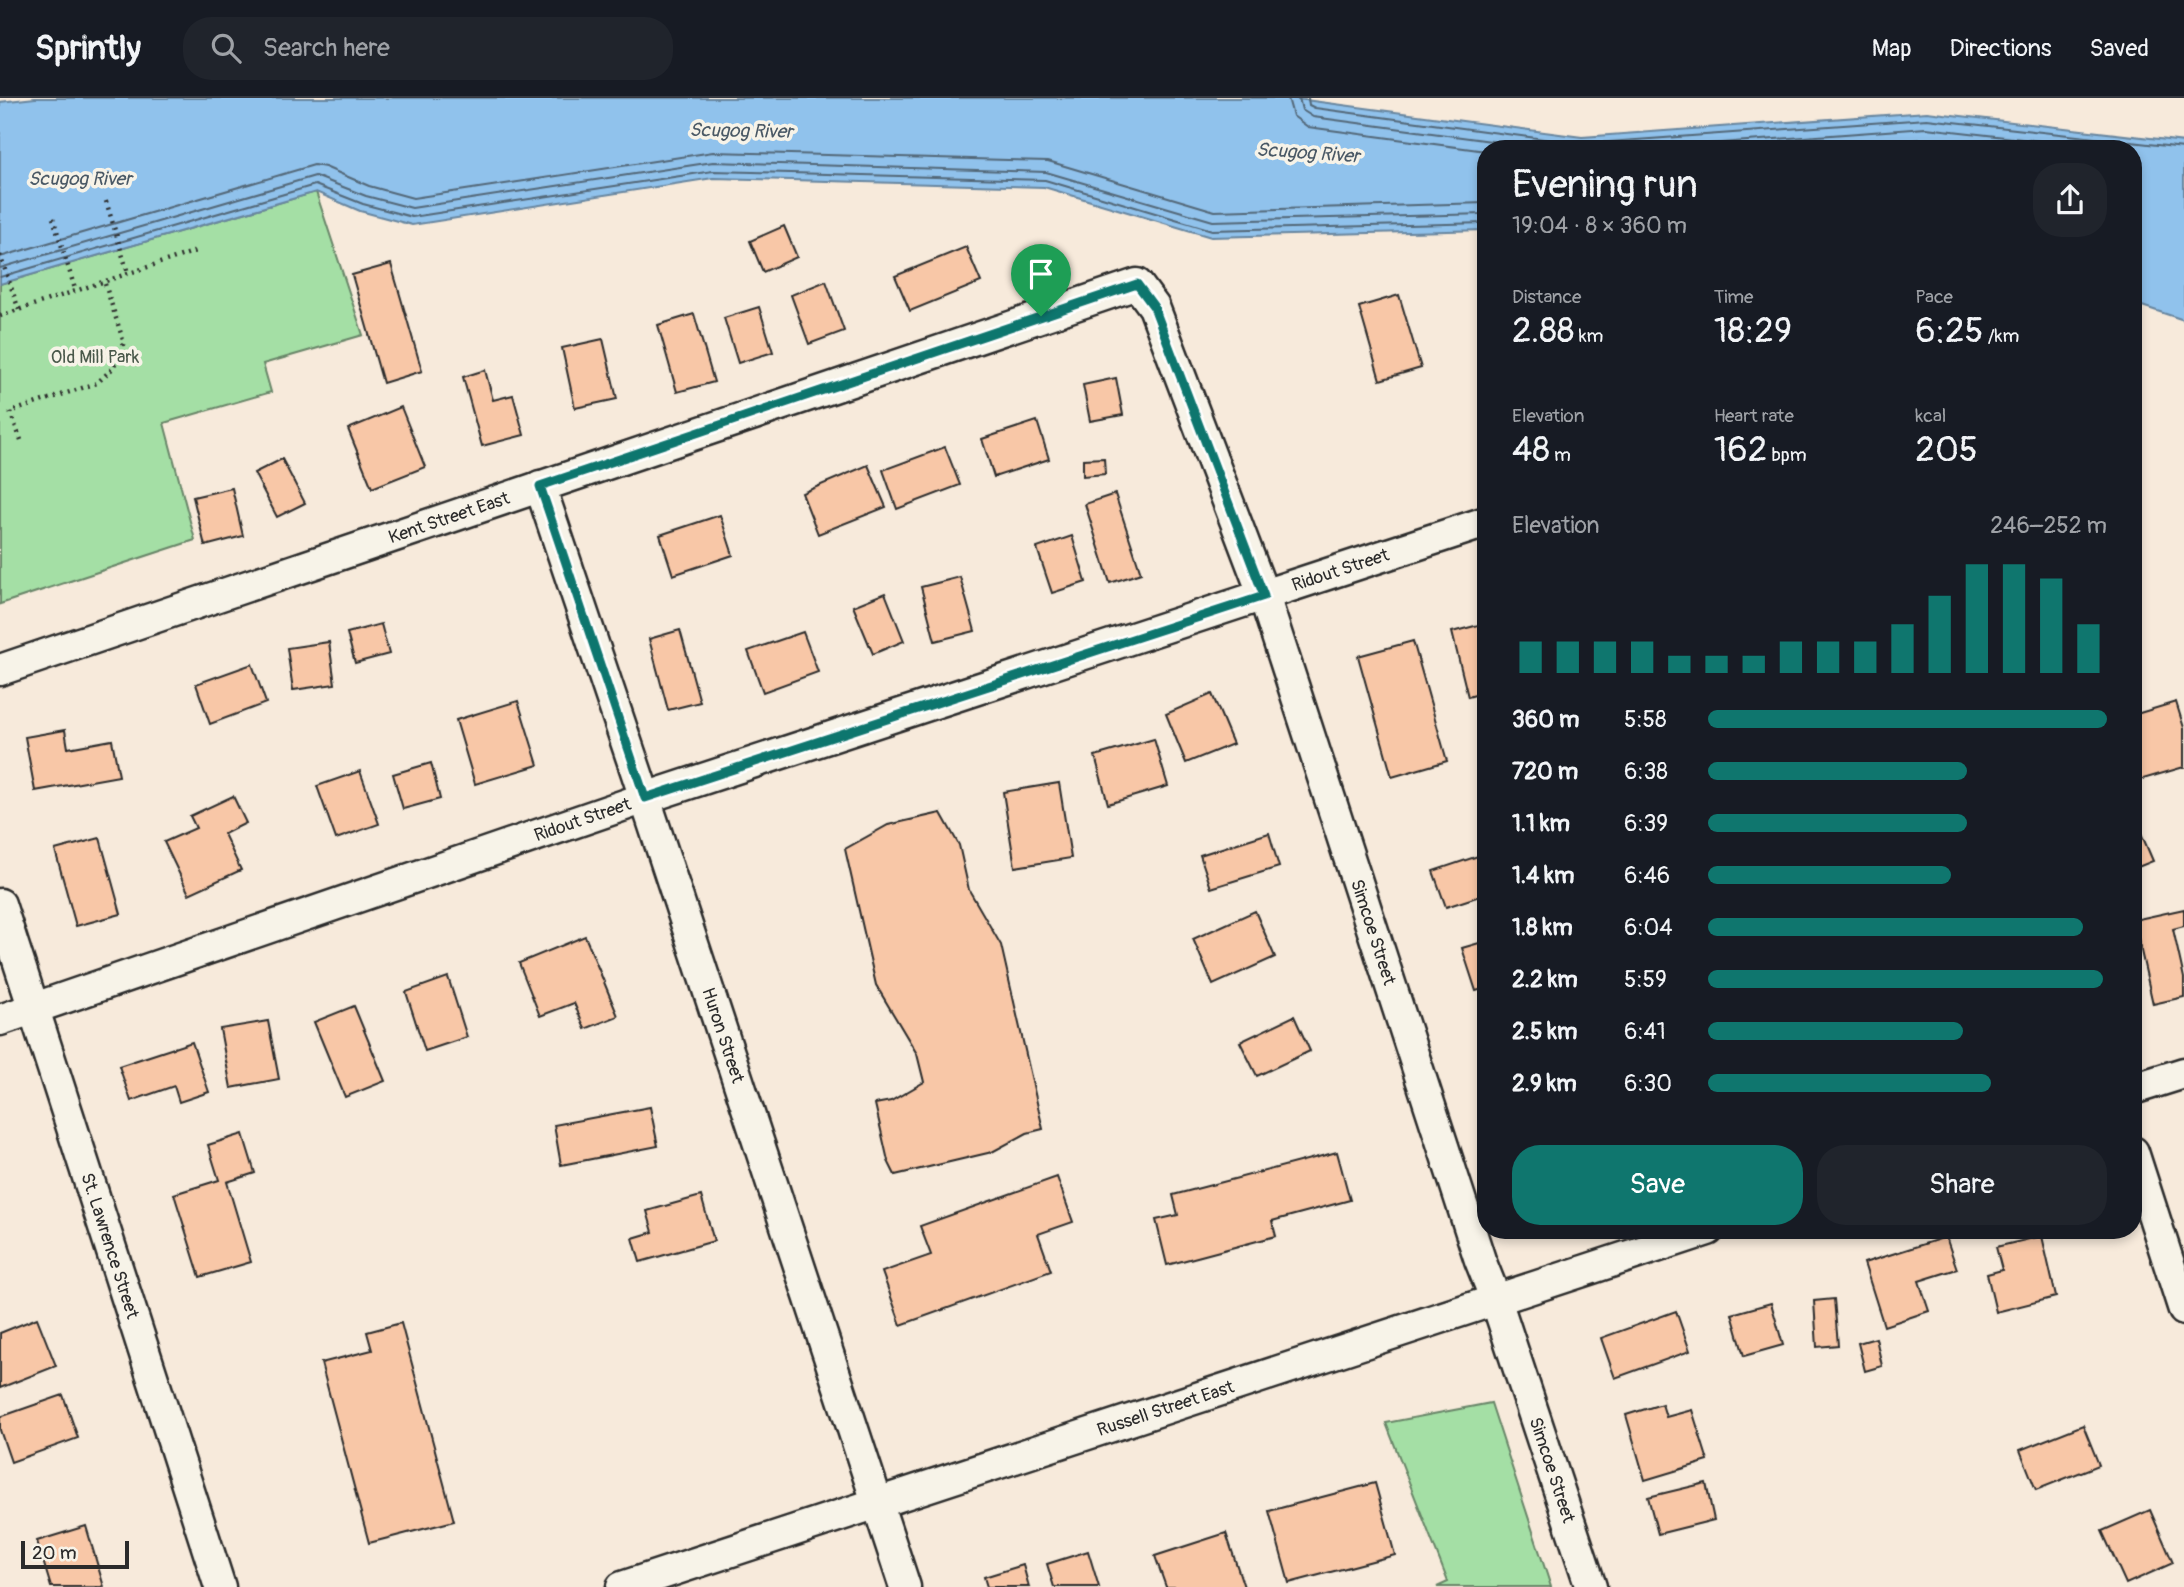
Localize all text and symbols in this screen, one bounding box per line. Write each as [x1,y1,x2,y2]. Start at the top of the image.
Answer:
search box [183,17,673,80]
text: Sprintly [35,28,141,69]
icon: search [207,29,245,67]
text: Search here [263,32,390,64]
text: Map [1872,34,1912,63]
text: Directions [1950,34,2051,63]
text: Saved [2089,34,2149,63]
water label: Scugog River [689,118,795,144]
water label: Scugog River [1256,137,1363,169]
text: Evening run [1512,161,1698,209]
button: share [2033,163,2107,237]
water label: Scugog River [28,167,134,191]
text: 19:04 · 8 × 360 m [1512,211,1687,240]
pin [1011,244,1071,316]
icon: arrive [1022,255,1060,293]
text: Distance [1512,285,1581,309]
text: Time [1714,285,1753,309]
text: Pace [1915,285,1953,309]
text: 2.88 [1512,309,1575,353]
text: 18:29 [1714,309,1792,353]
text: 6:25 [1915,309,1984,353]
text: km [1575,324,1603,348]
text: /km [1984,324,2019,348]
park label: Old Mill Park [51,346,140,369]
text: Elevation [1512,404,1584,428]
text: Heart rate [1714,404,1794,428]
text: kcal [1915,404,1946,428]
text: 48 [1512,428,1550,472]
text: 162 [1714,428,1767,472]
text: 205 [1915,428,1978,472]
text: m [1550,443,1571,467]
text: bpm [1767,443,1807,467]
street label: Kent Street East [385,487,513,549]
text: Elevation [1512,511,1600,540]
text: 246–252 m [1990,511,2107,540]
street label: Ridout Street [1289,543,1393,597]
text: 360 m [1512,705,1579,734]
text: 5:58 [1624,705,1667,734]
text: 720 m [1512,757,1578,786]
text: 6:38 [1624,757,1668,786]
street label: Ridout Street [531,792,635,847]
text: 1.1 km [1512,809,1570,838]
text: 6:39 [1624,809,1668,838]
text: 1.4 km [1512,861,1574,890]
text: 6:46 [1624,861,1670,890]
street label: Simcoe Street [1345,877,1401,989]
text: 1.8 km [1512,913,1573,942]
text: 6:04 [1624,913,1673,942]
text: 2.2 km [1512,965,1578,994]
text: 5:59 [1624,965,1667,994]
street label: Huron Street [696,985,749,1087]
text: 2.5 km [1512,1017,1577,1046]
text: 6:41 [1624,1017,1666,1046]
text: 2.9 km [1512,1069,1577,1098]
text: 6:30 [1624,1069,1672,1098]
button: Save [1512,1145,1803,1225]
button: Share [1817,1145,2107,1225]
street label: St. Lawrence Street [75,1170,144,1322]
street label: Russell Street East [1094,1375,1238,1442]
street label: Simcoe Street [1524,1414,1580,1527]
scale bar [21,1538,130,1570]
text: 20 m [32,1541,77,1565]

